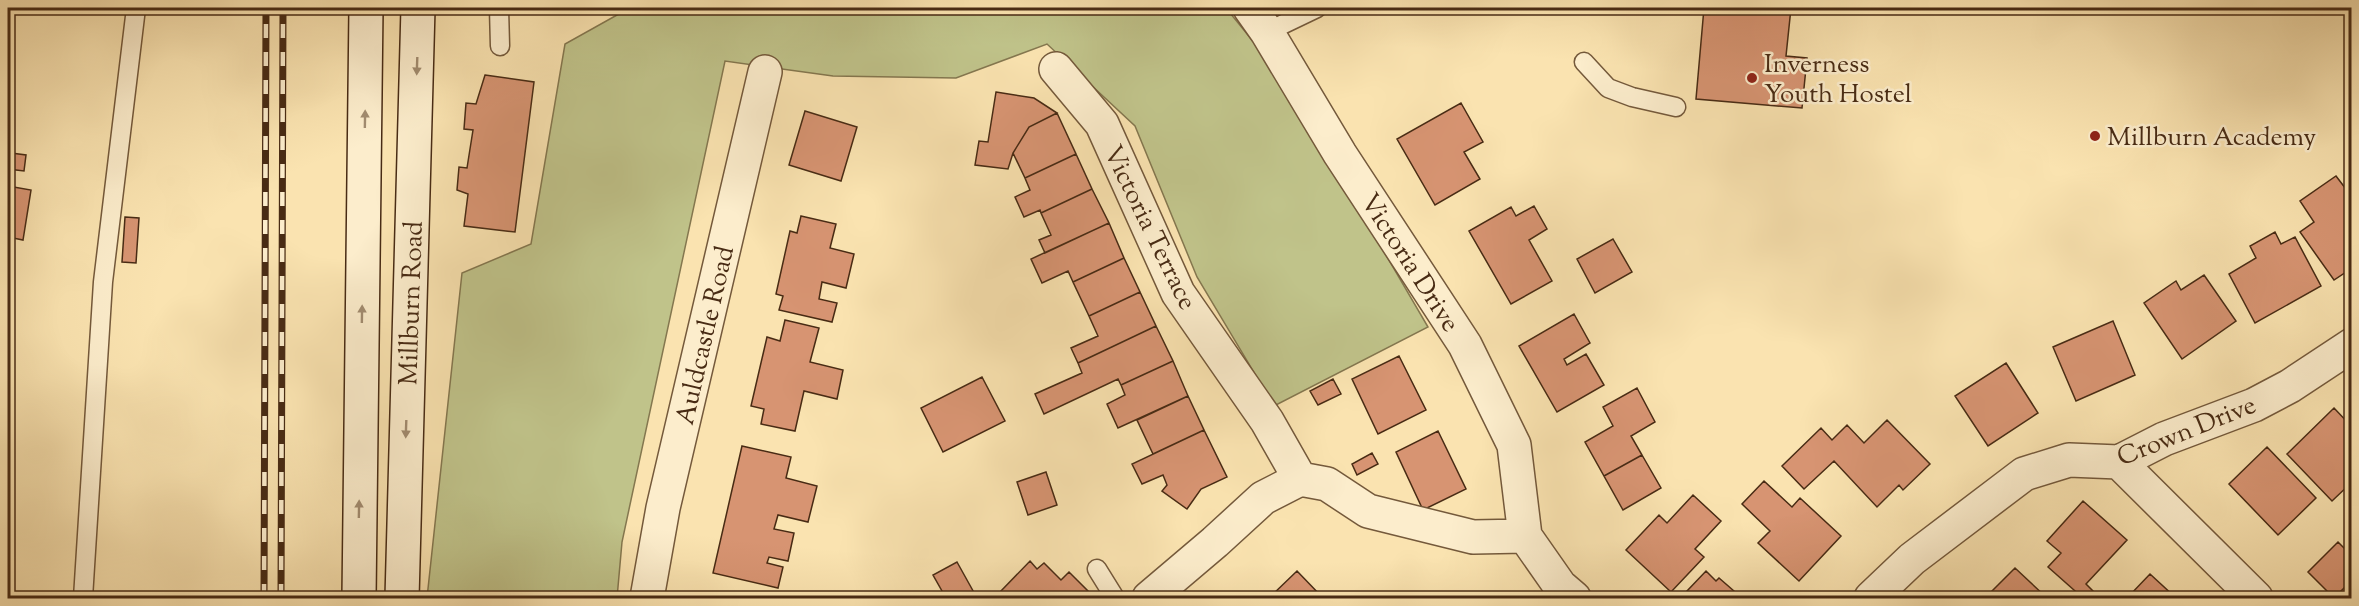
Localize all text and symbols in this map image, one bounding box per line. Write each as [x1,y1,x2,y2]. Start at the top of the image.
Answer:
place label: Inverness Youth Hostel [1764,47,1912,114]
one-way arrow [412,56,421,75]
marker: Inverness Youth Hostel [1745,71,1759,85]
one-way arrow [360,109,370,128]
place label: Millburn Academy [2107,120,2316,157]
marker: Millburn Academy [2088,129,2102,143]
street label: Victoria Terrace [1093,139,1205,317]
street label: Victoria Drive [1350,187,1468,340]
street label: Millburn Road [391,220,434,386]
street label: Auldcastle Road [668,242,745,429]
one-way arrow [357,304,367,323]
street label: Crown Drive [2112,388,2262,477]
one-way arrow [402,419,411,438]
one-way arrow [355,499,364,518]

